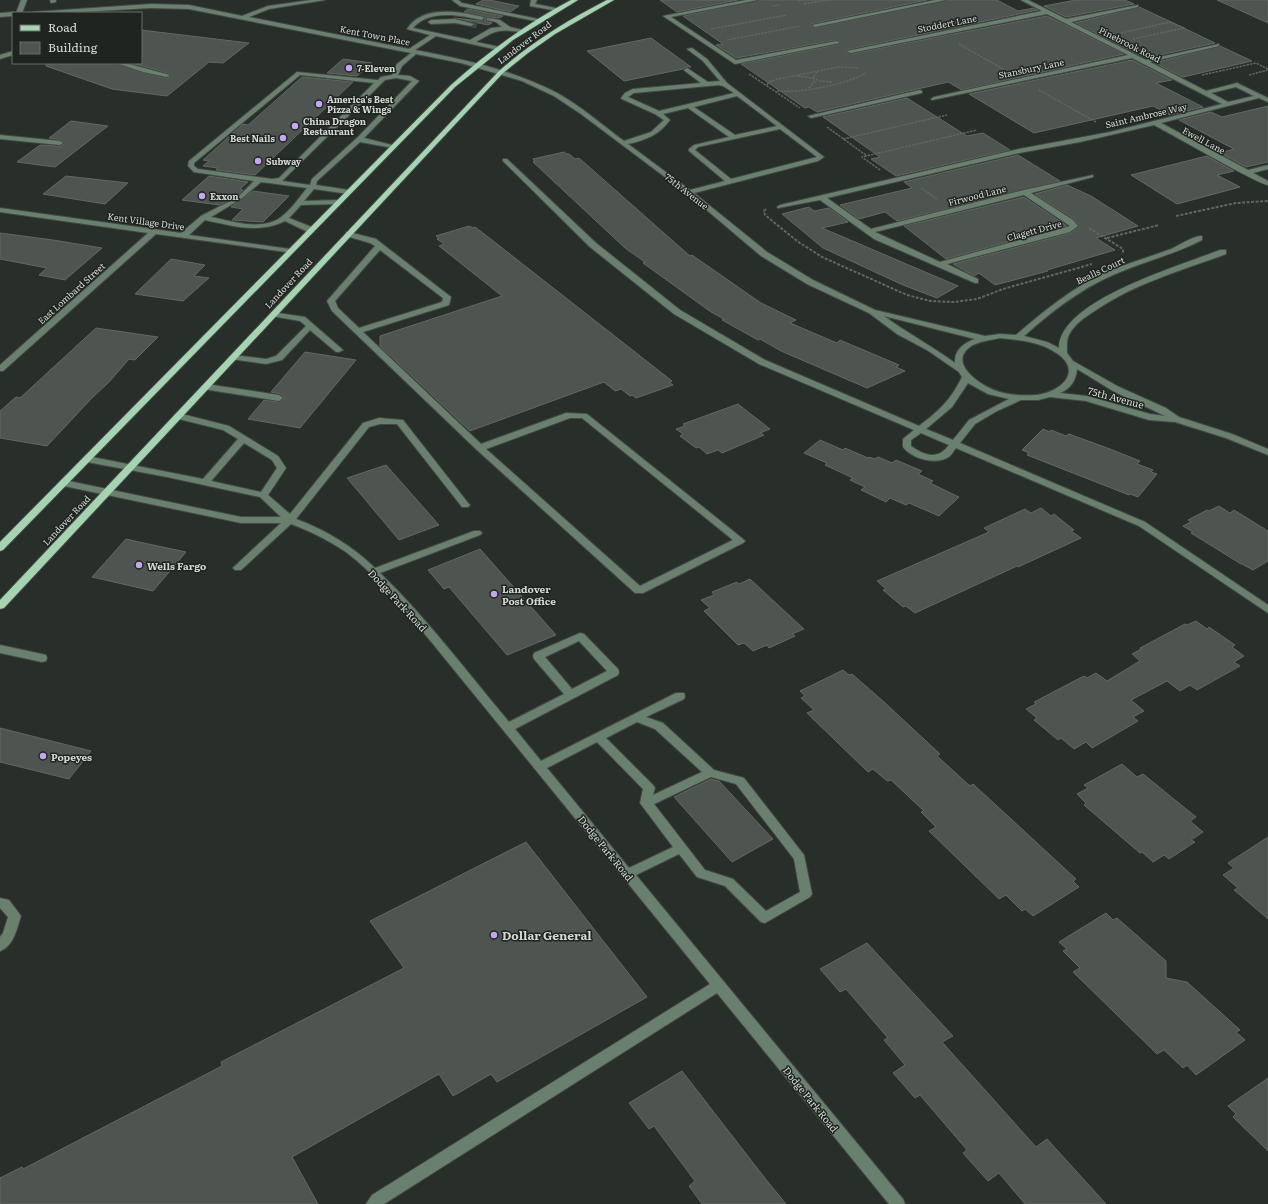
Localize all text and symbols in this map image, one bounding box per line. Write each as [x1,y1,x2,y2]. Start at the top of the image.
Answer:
street label: Stoddert Lane [916,10,978,36]
legend [12,12,142,64]
street label: Landover Road [494,17,554,67]
text: Road [48,18,78,36]
street label: Kent Town Place [339,21,412,49]
street label: Pinebrook Road [1097,22,1164,66]
text: Building [48,38,98,56]
street label: Stansbury Lane [997,54,1065,82]
place label: 7-Eleven [357,61,396,75]
marker: 7-Eleven [344,63,354,73]
place label: America's Best Pizza & Wings [327,92,393,116]
marker: America's Best Pizza & Wings [314,99,324,109]
street label: Saint Ambrose Way [1104,99,1189,131]
place label: China Dragon Restaurant [303,114,367,138]
marker: China Dragon Restaurant [290,121,300,131]
street label: Ewell Lane [1180,123,1228,157]
place label: Best Nails [230,131,275,145]
marker: Best Nails [278,133,288,143]
place label: Subway [266,154,302,168]
marker: Subway [253,156,263,166]
street label: 75th Avenue [662,170,712,213]
street label: Firwood Lane [947,181,1008,209]
place label: Exxon [210,189,239,203]
marker: Exxon [197,191,207,201]
street label: Kent Village Drive [107,209,186,233]
street label: Clagett Drive [1005,216,1063,244]
street label: Bealls Court [1073,252,1127,287]
street label: Landover Road [261,254,315,311]
street label: East Lombard Street [34,259,108,327]
street label: 75th Avenue [1086,382,1146,412]
street label: Landover Road [39,491,93,548]
place label: Wells Fargo [147,558,206,573]
marker: Wells Fargo [134,560,144,570]
street label: Dodge Park Road [365,565,431,635]
place label: Landover Post Office [502,581,556,608]
marker: Landover Post Office [489,589,499,599]
place label: Popeyes [51,749,92,764]
marker: Popeyes [38,751,48,761]
street label: Dodge Park Road [575,812,637,884]
place label: Dollar General [502,926,592,944]
marker: Dollar General [489,930,499,940]
street label: Dodge Park Road [780,1063,842,1135]

